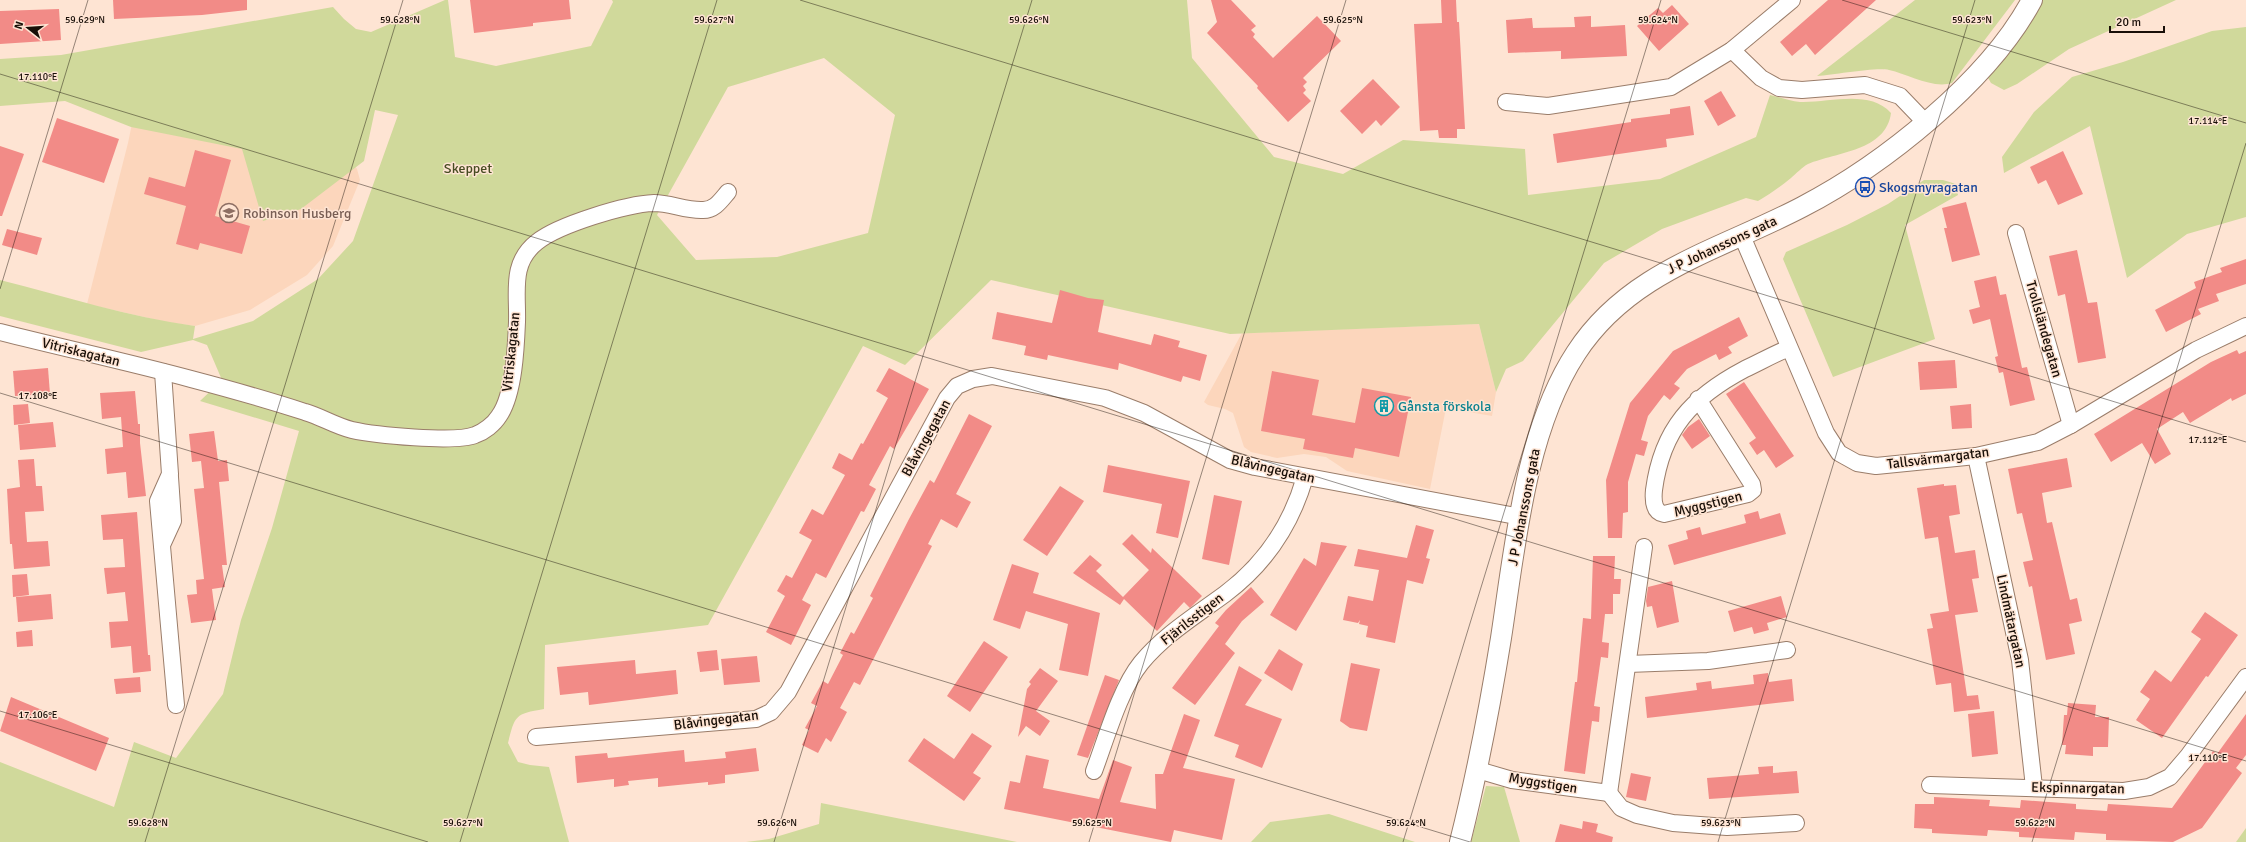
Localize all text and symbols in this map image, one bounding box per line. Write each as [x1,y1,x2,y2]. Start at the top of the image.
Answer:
north arrow [8,8,48,48]
scale bar [2110,8,2164,34]
text: 59.629°N [65,14,105,26]
text: 59.628°N [380,14,420,26]
text: 59.627°N [694,14,734,26]
text: 59.626°N [1009,14,1049,26]
text: 59.625°N [1323,14,1363,26]
text: 59.624°N [1638,14,1678,26]
text: 59.623°N [1952,14,1992,26]
text: 20 m [2116,15,2141,30]
text: N [12,20,26,31]
text: 17.110°E [19,71,58,83]
text: 17.114°E [2189,115,2228,127]
park label: Skeppet [444,160,492,177]
bus stop icon: Skogsmyragatan [1854,176,1876,198]
place label: Skogsmyragatan [1879,179,1978,196]
school or university icon: Robinson Husberg [218,202,240,224]
place label: Robinson Husberg [243,205,351,222]
street label: J P Johanssons gata [1664,212,1780,278]
street label: Trollsländegatan [2022,279,2066,379]
street label: Vitriskagatan [498,311,524,393]
street label: Vitriskagatan [40,334,122,370]
text: 17.108°E [19,390,58,402]
building icon: Gånsta förskola [1373,395,1395,417]
street label: Blåvingegatan [898,396,954,480]
place label: Gånsta förskola [1398,398,1491,415]
text: 17.112°E [2189,434,2228,446]
street label: Tallsvärmargatan [1886,443,1990,473]
street label: J P Johanssons gata [1504,447,1544,567]
street label: Blåvingegatan [1229,451,1317,487]
street label: Myggstigen [1672,487,1744,521]
street label: Lindmätargatan [1993,573,2029,669]
street label: Fjärilsstigen [1157,589,1227,649]
street label: Blåvingegatan [673,706,759,734]
text: 17.106°E [19,709,58,721]
text: 17.110°E [2189,752,2228,764]
street label: Myggstigen [1507,769,1579,797]
street label: Ekspinnargatan [2031,779,2125,797]
text: 59.628°N [128,817,168,829]
text: 59.627°N [443,817,483,829]
text: 59.626°N [757,817,797,829]
text: 59.625°N [1072,817,1112,829]
text: 59.624°N [1386,817,1426,829]
text: 59.623°N [1701,817,1741,829]
text: 59.622°N [2015,817,2055,829]

